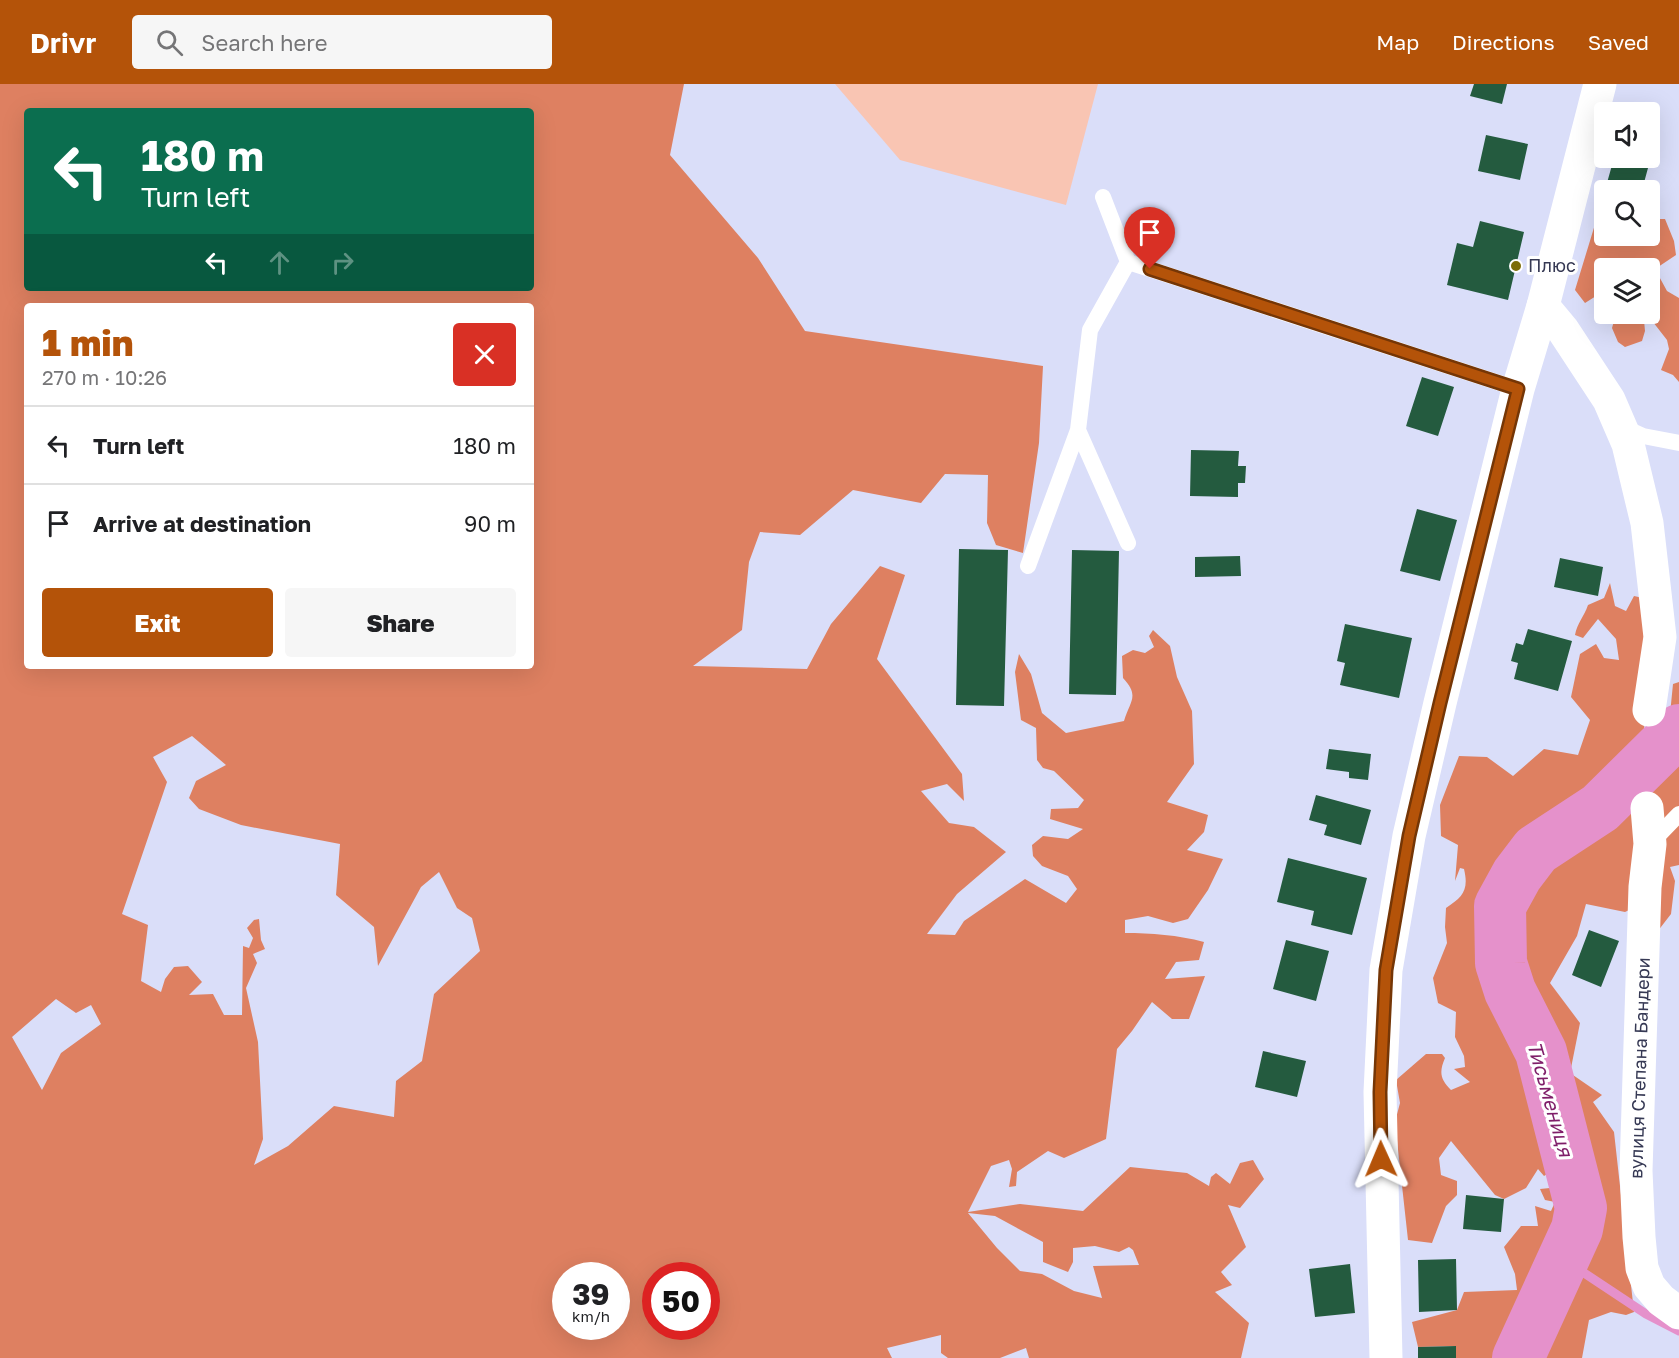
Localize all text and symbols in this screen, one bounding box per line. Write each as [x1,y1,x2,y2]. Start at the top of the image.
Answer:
search box [132,15,552,69]
text: Drivr [30,26,96,59]
icon: search [153,26,186,59]
text: Search here [201,29,327,56]
text: Map [1376,29,1419,55]
text: Directions [1452,29,1555,55]
text: Saved [1588,29,1649,55]
map controls [1594,102,1660,324]
button: sound [1594,102,1660,168]
text: 180 m [141,130,264,180]
icon: left [42,132,120,210]
button: search [1594,180,1660,246]
text: Turn left [141,181,250,213]
pin [1124,207,1175,269]
icon: arrive [1133,216,1166,249]
icon: left [200,246,233,279]
icon: ahead [263,246,296,279]
icon: right [326,246,359,279]
place label: Плюс [1528,254,1576,276]
button: layers [1594,258,1660,324]
marker: Плюс [1509,259,1523,273]
text: 1 min [42,321,133,364]
button: close [453,323,516,386]
text: 270 m · 10:26 [42,365,167,389]
icon: left [42,429,75,462]
text: Turn left [93,432,184,459]
text: 180 m [453,432,516,459]
icon: arrive [42,507,75,540]
text: Arrive at destination [93,510,311,537]
text: 90 m [464,510,516,537]
button: Exit [42,588,273,657]
button: Share [285,588,516,657]
street label: вулиця Степана Бандери [1624,957,1654,1179]
water label: Тисьмениця [1523,1038,1579,1161]
position arrow [1349,1127,1413,1191]
speed limit sign: 50 [642,1262,720,1340]
text: 39 [572,1276,610,1312]
text: km/h [572,1307,610,1325]

